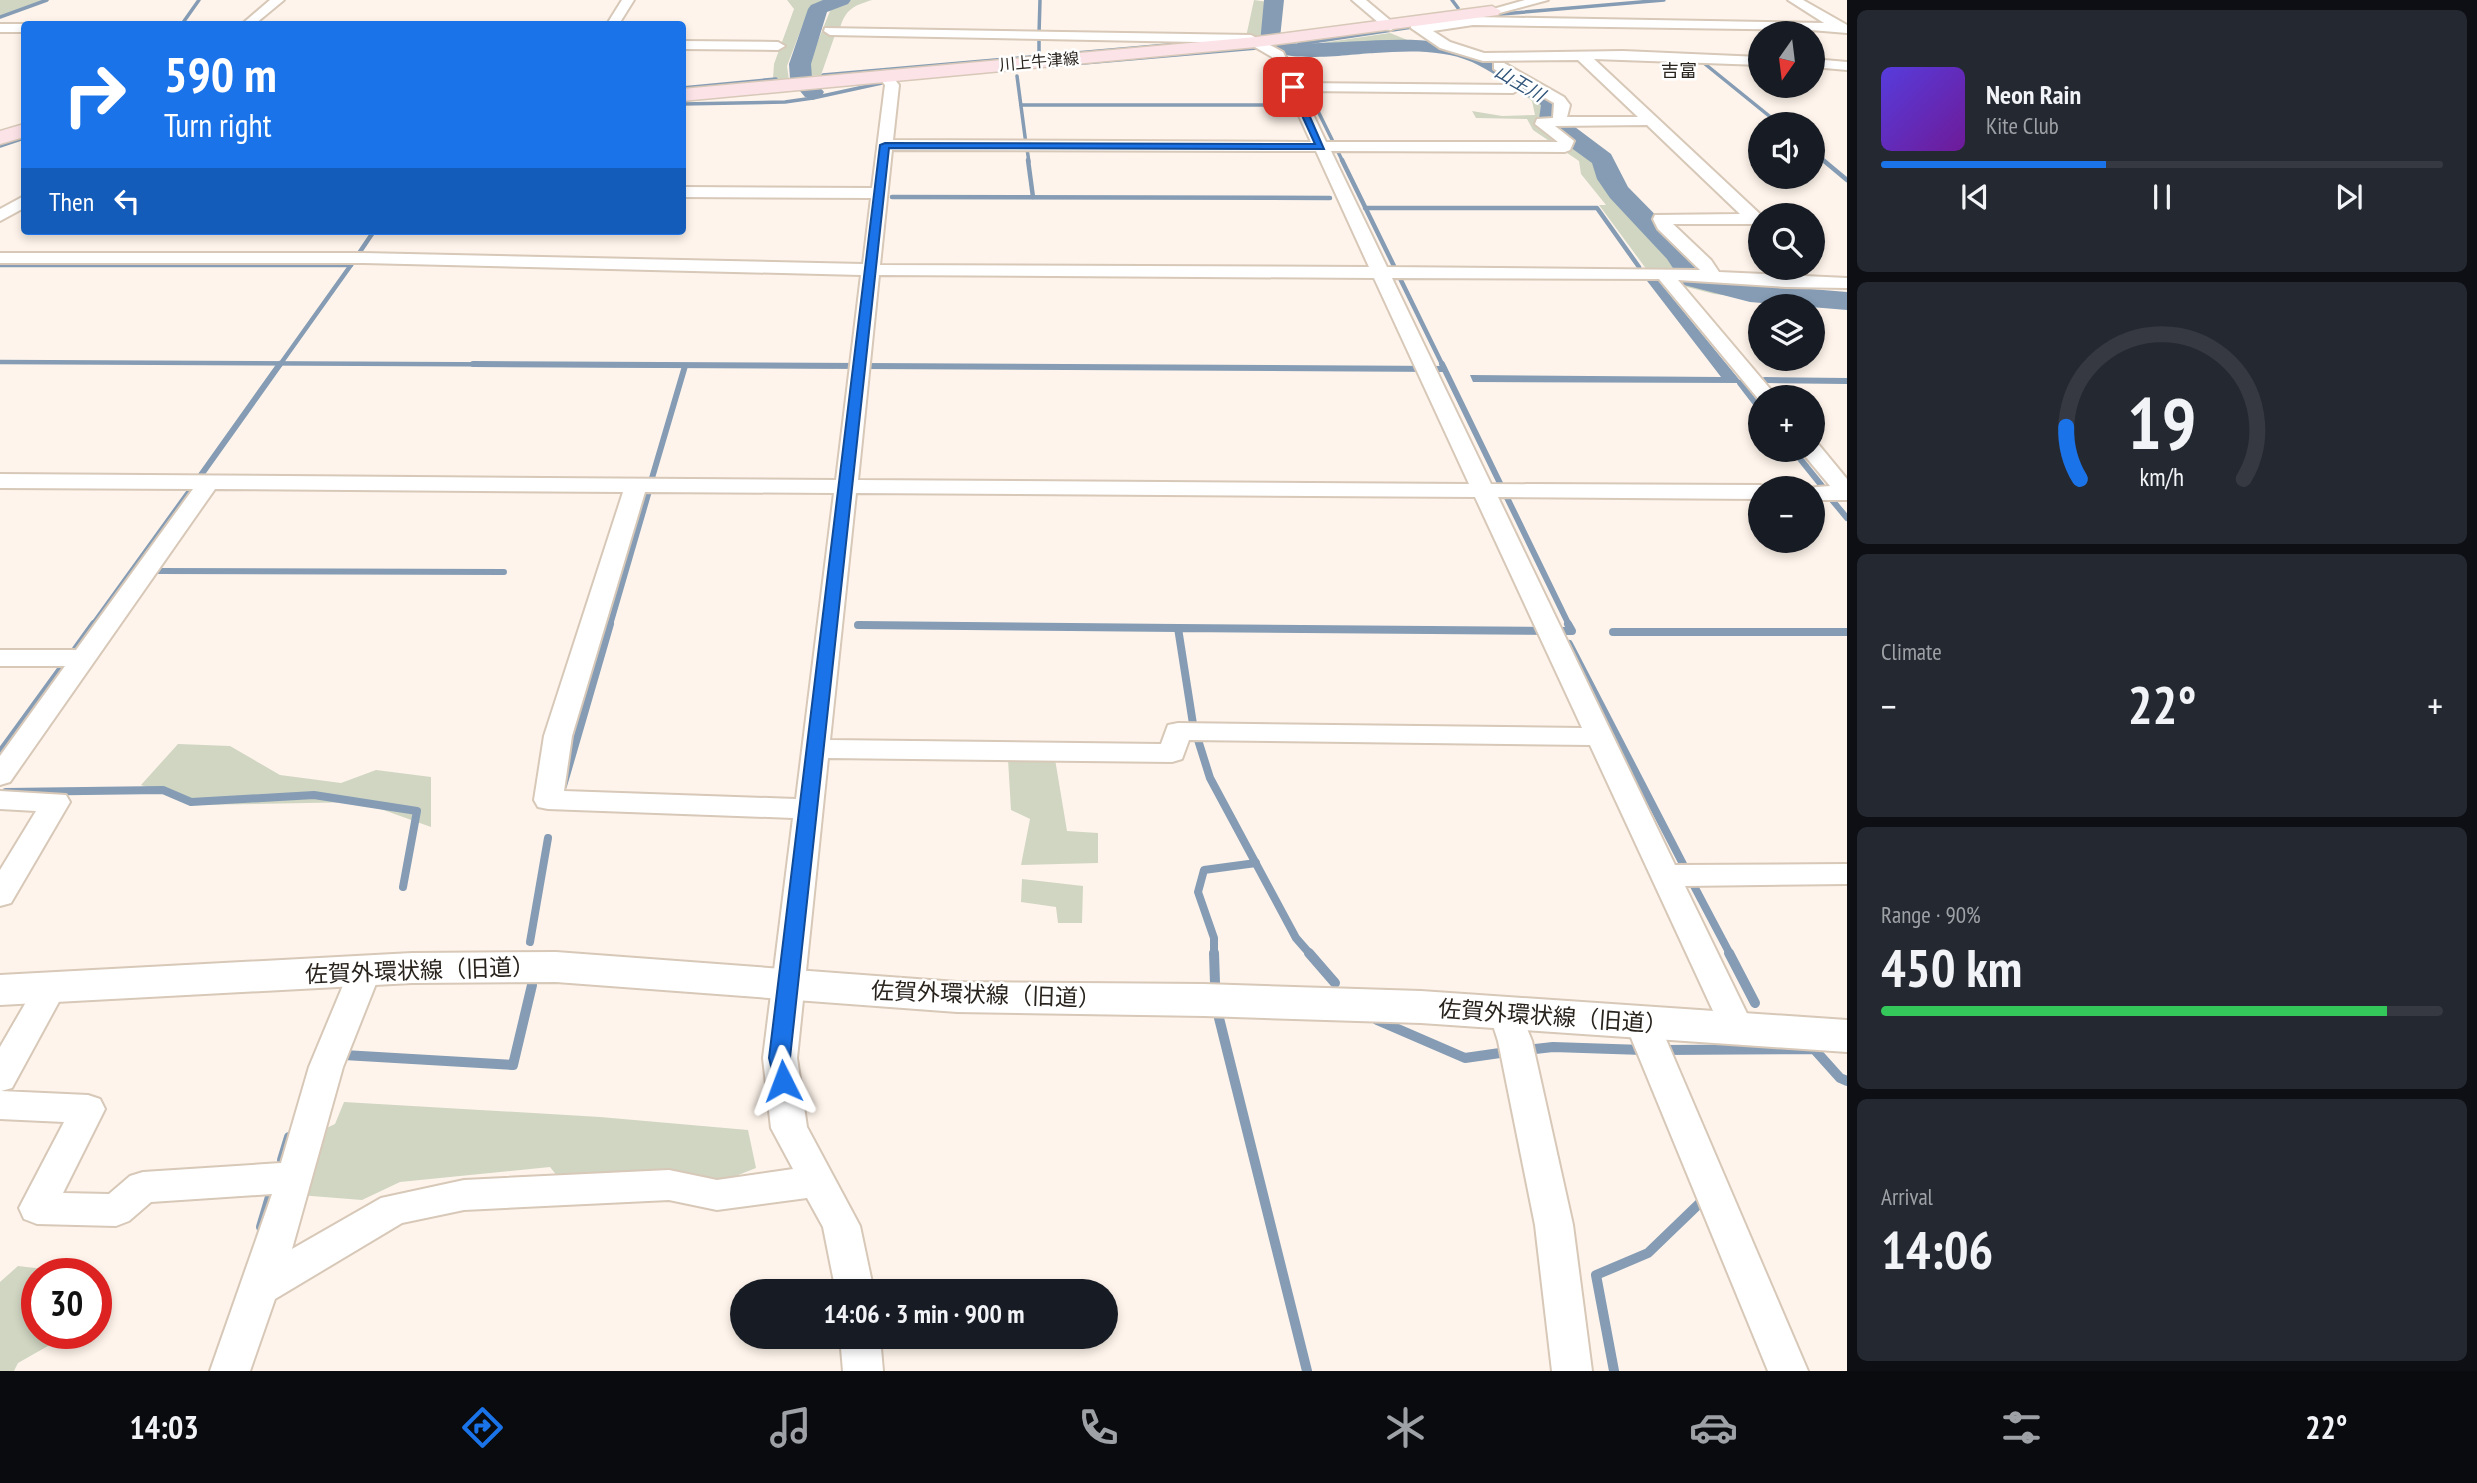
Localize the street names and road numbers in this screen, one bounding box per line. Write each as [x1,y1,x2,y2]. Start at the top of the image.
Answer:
street label: 川上牛津線 [998,48,1080,74]
street label: 佐賀外環状線（旧道） [305,951,535,989]
street label: 佐賀外環状線（旧道） [871,975,1101,1013]
street label: 佐賀外環状線（旧道） [1437,994,1669,1038]

